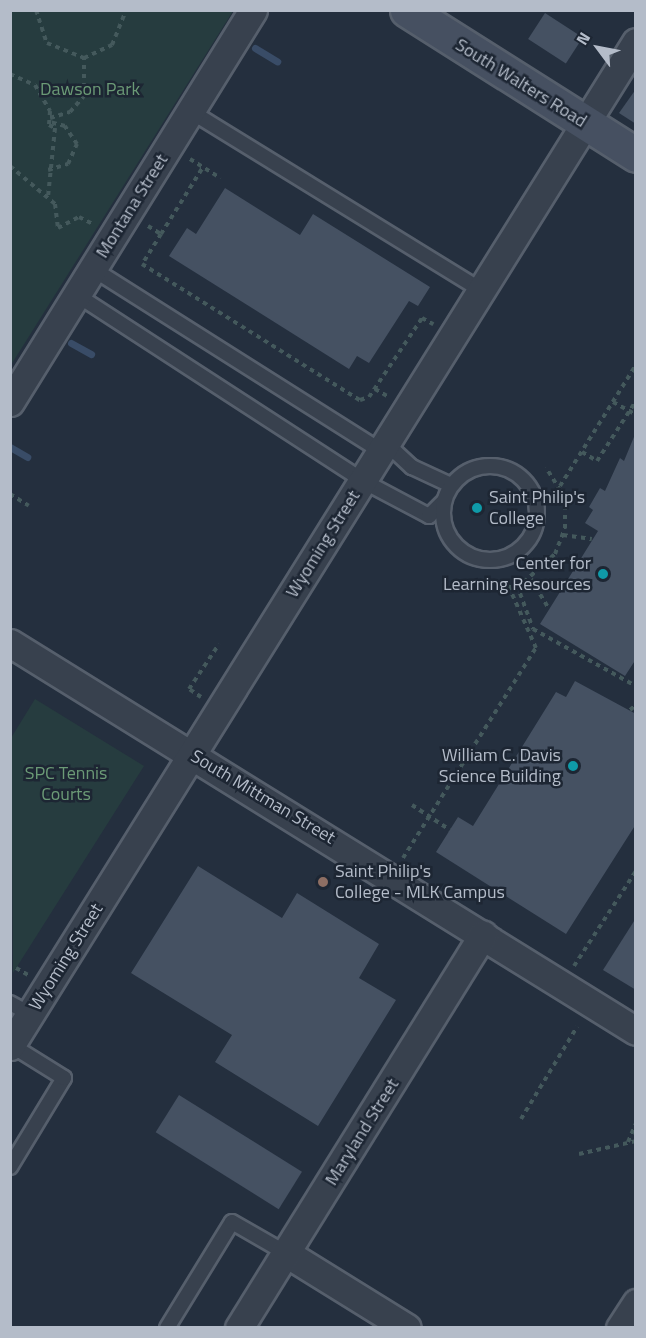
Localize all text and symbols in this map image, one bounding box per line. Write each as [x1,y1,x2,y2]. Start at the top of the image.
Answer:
north arrow [568,18,628,78]
text: N [570,27,596,50]
street label: South Walters Road [451,34,591,132]
park label: Dawson Park [40,78,140,100]
street label: Montana Street [91,150,173,262]
street label: Wyoming Street [281,486,365,602]
place label: Saint Philip's College [489,487,585,530]
marker: Saint Philip's College [470,501,484,515]
place label: Center for Learning Resources [443,553,591,596]
marker: Center for Learning Resources [596,567,610,581]
street label: South Mittman Street [187,745,339,849]
place label: William C. Davis Science Building [439,745,561,788]
marker: William C. Davis Science Building [566,759,580,773]
park label: SPC Tennis Courts [25,763,107,806]
place label: Saint Philip's College - MLK Campus [335,861,505,904]
marker: Saint Philip's College - MLK Campus [316,875,330,889]
street label: Wyoming Street [24,899,108,1015]
street label: Maryland Street [321,1075,403,1189]

